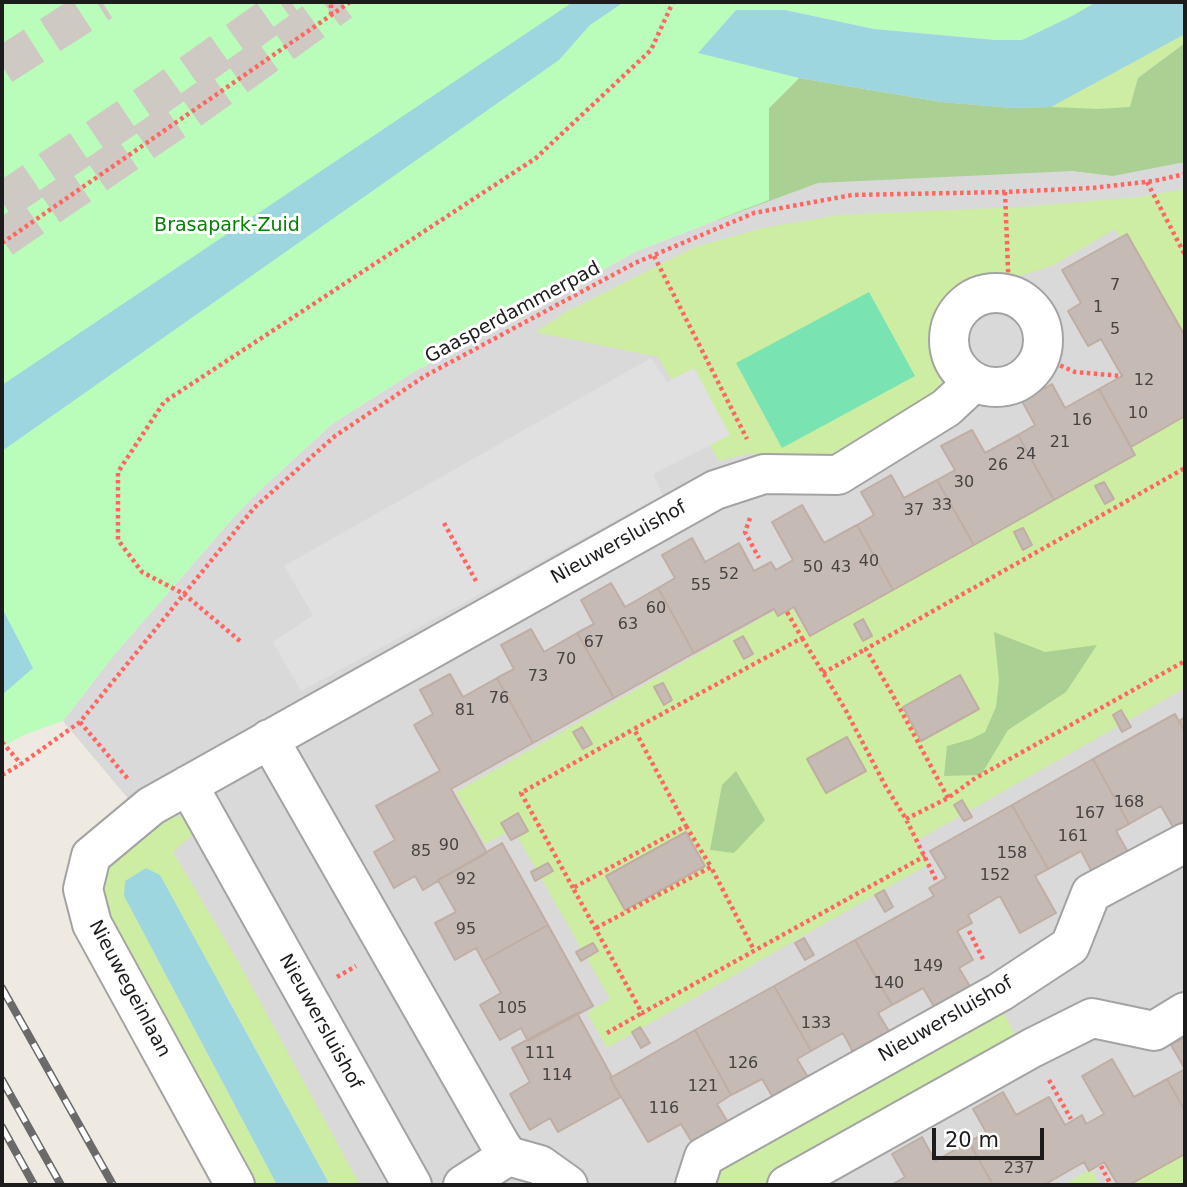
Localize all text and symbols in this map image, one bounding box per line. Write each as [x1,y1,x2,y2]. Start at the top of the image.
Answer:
park label: Brasapark-Zuid [154,215,300,237]
street label: Gaasperdammerpad [422,257,604,369]
house number: 7 [1110,276,1120,296]
house number: 1 [1093,298,1103,318]
house number: 5 [1110,320,1120,340]
house number: 12 [1134,371,1154,391]
house number: 10 [1128,404,1148,424]
house number: 16 [1072,411,1092,431]
house number: 21 [1050,433,1070,453]
house number: 24 [1016,445,1036,465]
house number: 26 [988,456,1008,476]
house number: 30 [954,473,974,493]
street label: Nieuwersluishof [547,496,691,590]
house number: 33 [932,496,952,516]
house number: 37 [904,501,924,521]
house number: 40 [859,552,879,572]
house number: 50 [803,558,823,578]
house number: 43 [831,558,851,578]
house number: 52 [719,565,739,585]
house number: 55 [691,576,711,596]
house number: 60 [646,599,666,619]
house number: 63 [618,615,638,635]
house number: 67 [584,633,604,653]
house number: 70 [556,650,576,670]
house number: 73 [528,667,548,687]
house number: 76 [489,689,509,709]
house number: 81 [455,701,475,721]
house number: 168 [1114,793,1144,813]
house number: 167 [1075,804,1105,824]
house number: 161 [1058,827,1088,847]
house number: 90 [439,836,459,856]
house number: 85 [411,842,431,862]
house number: 158 [997,844,1027,864]
house number: 152 [980,866,1010,886]
house number: 92 [456,870,476,890]
street label: Nieuwegeinlaan [83,916,175,1062]
house number: 95 [456,920,476,940]
street label: Nieuwersluishof [273,950,367,1094]
house number: 149 [913,957,943,977]
street label: Nieuwersluishof [875,972,1017,1068]
house number: 140 [874,974,904,994]
house number: 105 [497,999,527,1019]
house number: 133 [801,1014,831,1034]
house number: 111 [525,1044,555,1064]
house number: 126 [728,1054,758,1074]
house number: 114 [542,1066,572,1086]
house number: 121 [688,1077,718,1097]
house number: 116 [649,1099,679,1119]
scale bar [935,1114,1047,1158]
text: 20 m [945,1128,999,1152]
house number: 237 [1004,1159,1034,1179]

